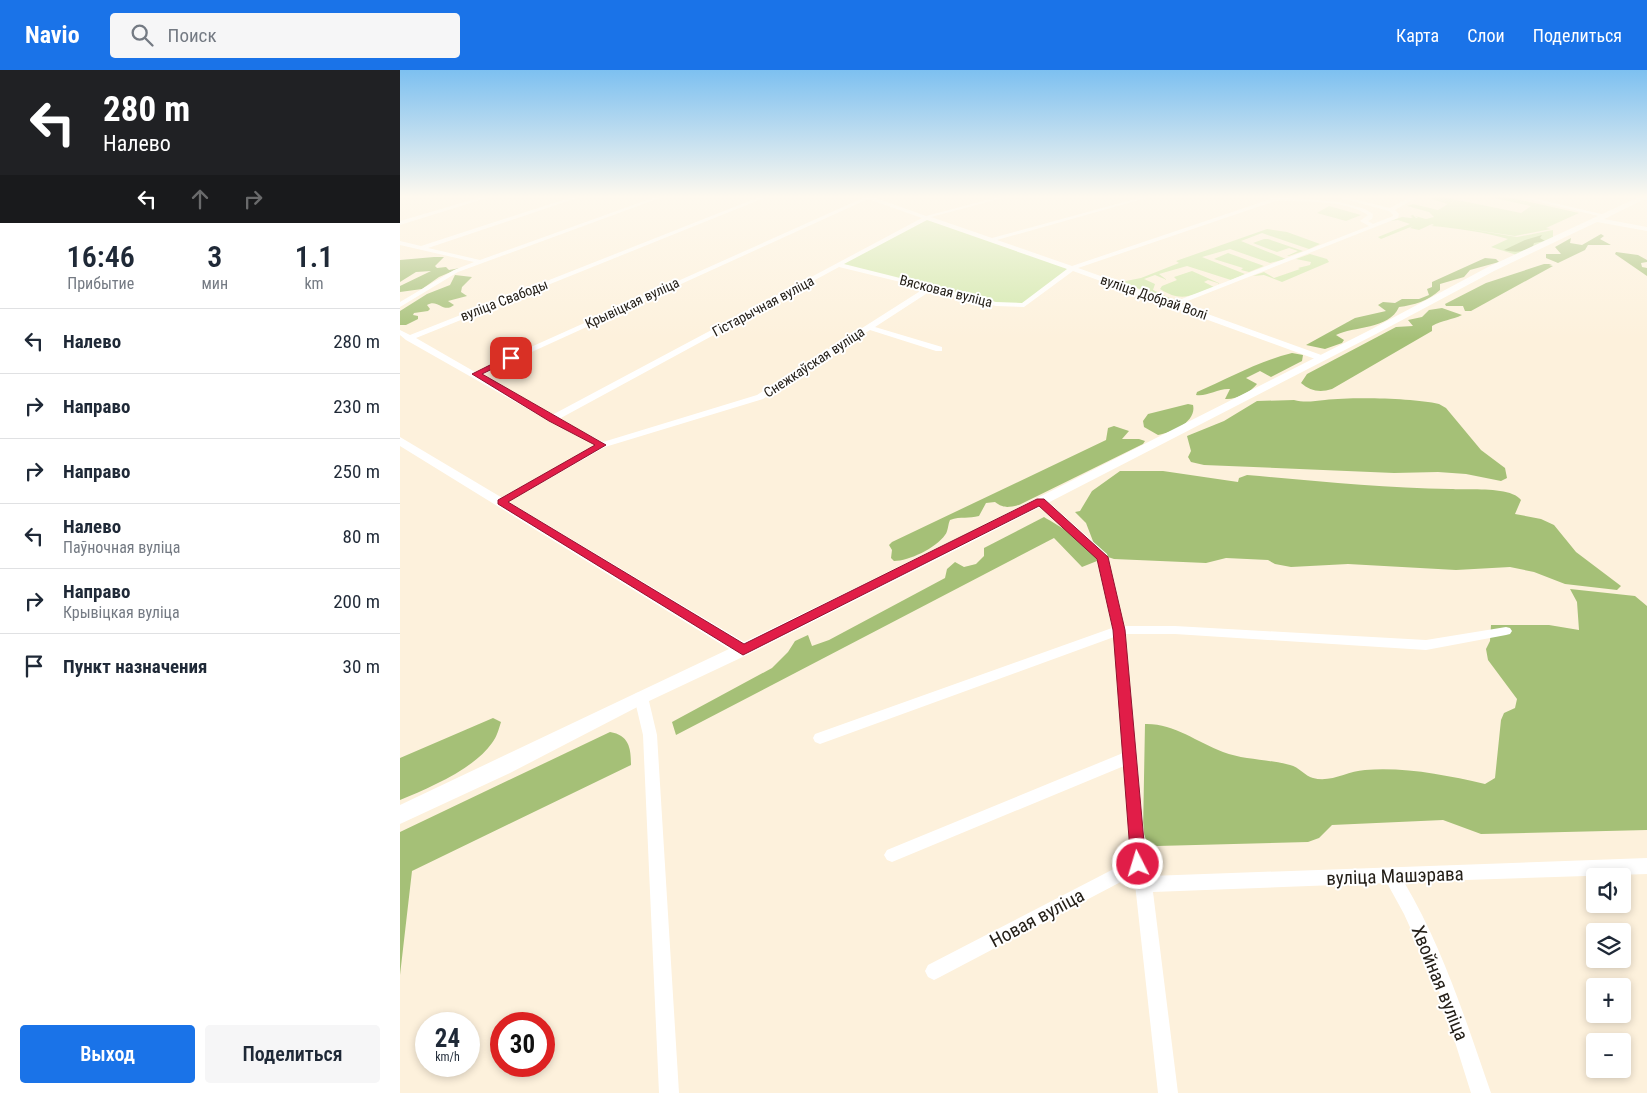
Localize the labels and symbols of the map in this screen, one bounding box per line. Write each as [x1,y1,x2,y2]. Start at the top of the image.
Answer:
street label: вуліца Добрай Волі [1098,271,1210,323]
street label: Гістарычная вуліца [709,272,817,340]
street label: Вясковая вуліца [898,272,994,310]
street label: Крывіцкая вуліца [582,274,682,332]
street label: вуліца Свабоды [458,276,550,324]
street label: Снежкаўская вуліца [761,323,867,401]
pin [490,337,532,379]
position arrow [1111,837,1163,889]
street label: вуліца Машэрава [1326,862,1464,890]
street label: Новая вуліца [986,884,1088,952]
street label: Хвойная вуліца [1407,922,1473,1044]
speed limit sign: 30 [490,1012,555,1077]

